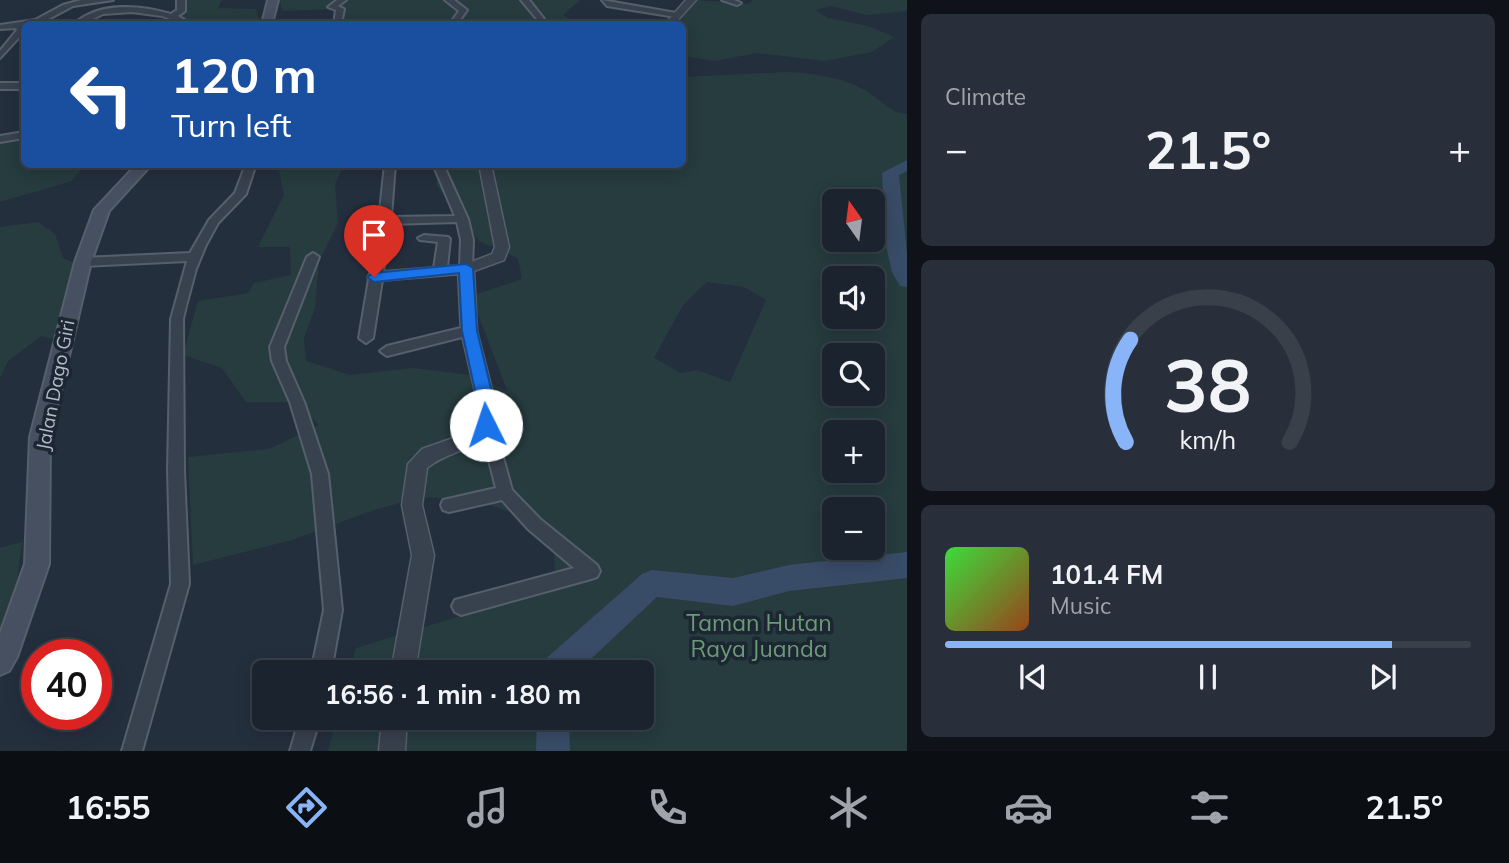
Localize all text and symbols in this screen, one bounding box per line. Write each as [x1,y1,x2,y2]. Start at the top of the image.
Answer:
text: 120 m [171,44,317,105]
icon: left [56,49,147,140]
text: Climate [945,82,1026,111]
text: Turn left [171,105,291,145]
text: 21.5° [1145,117,1271,182]
text: − [945,125,968,173]
text: + [1448,125,1471,173]
north arrow [822,189,886,252]
map controls [822,189,885,560]
pin [344,205,404,277]
icon: arrive [355,216,393,254]
button: sound [822,266,885,329]
street label: Jalan Dago Giri [31,318,79,452]
text: 38 [1164,339,1252,430]
button: search [822,343,885,406]
position arrow [449,388,523,462]
button: + [822,420,885,483]
text: km/h [1180,423,1236,454]
button: − [822,497,885,560]
text: 101.4 FM [1050,558,1163,591]
text: Music [1050,591,1111,620]
park label: Taman Hutan Raya Juanda [686,608,832,663]
speed limit sign: 40 [21,639,112,730]
icon: previous [1014,658,1052,696]
icon: pause [1189,658,1227,696]
icon: next [1364,658,1402,696]
text: 16:56 · 1 min · 180 m [325,678,581,711]
icon: directions [282,783,331,832]
icon: music [463,783,512,832]
icon: phone [643,783,692,832]
icon: climate [824,783,873,832]
icon: car [1004,783,1053,832]
icon: filters [1185,783,1234,832]
text: 16:55 [66,787,151,827]
text: 21.5° [1365,787,1443,827]

